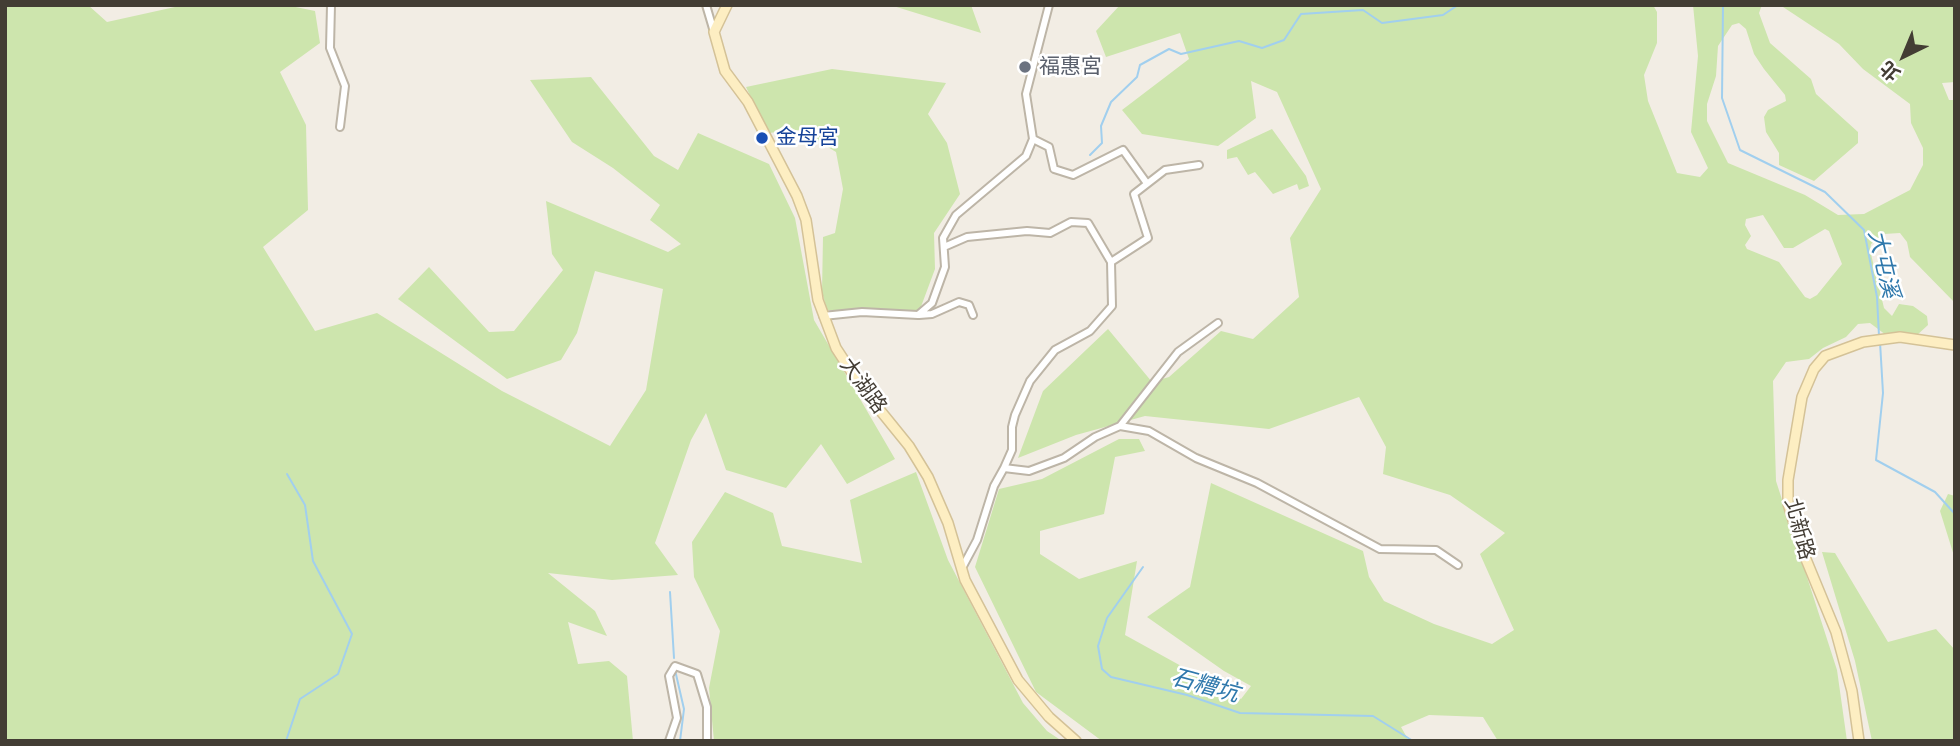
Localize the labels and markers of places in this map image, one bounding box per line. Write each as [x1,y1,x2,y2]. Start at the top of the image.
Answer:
place label: 福惠宮 [1039,54,1102,80]
marker: 福惠宮 [1017,59,1033,75]
place label: 金母宮 [776,125,839,151]
marker: 金母宮 [754,130,770,146]

